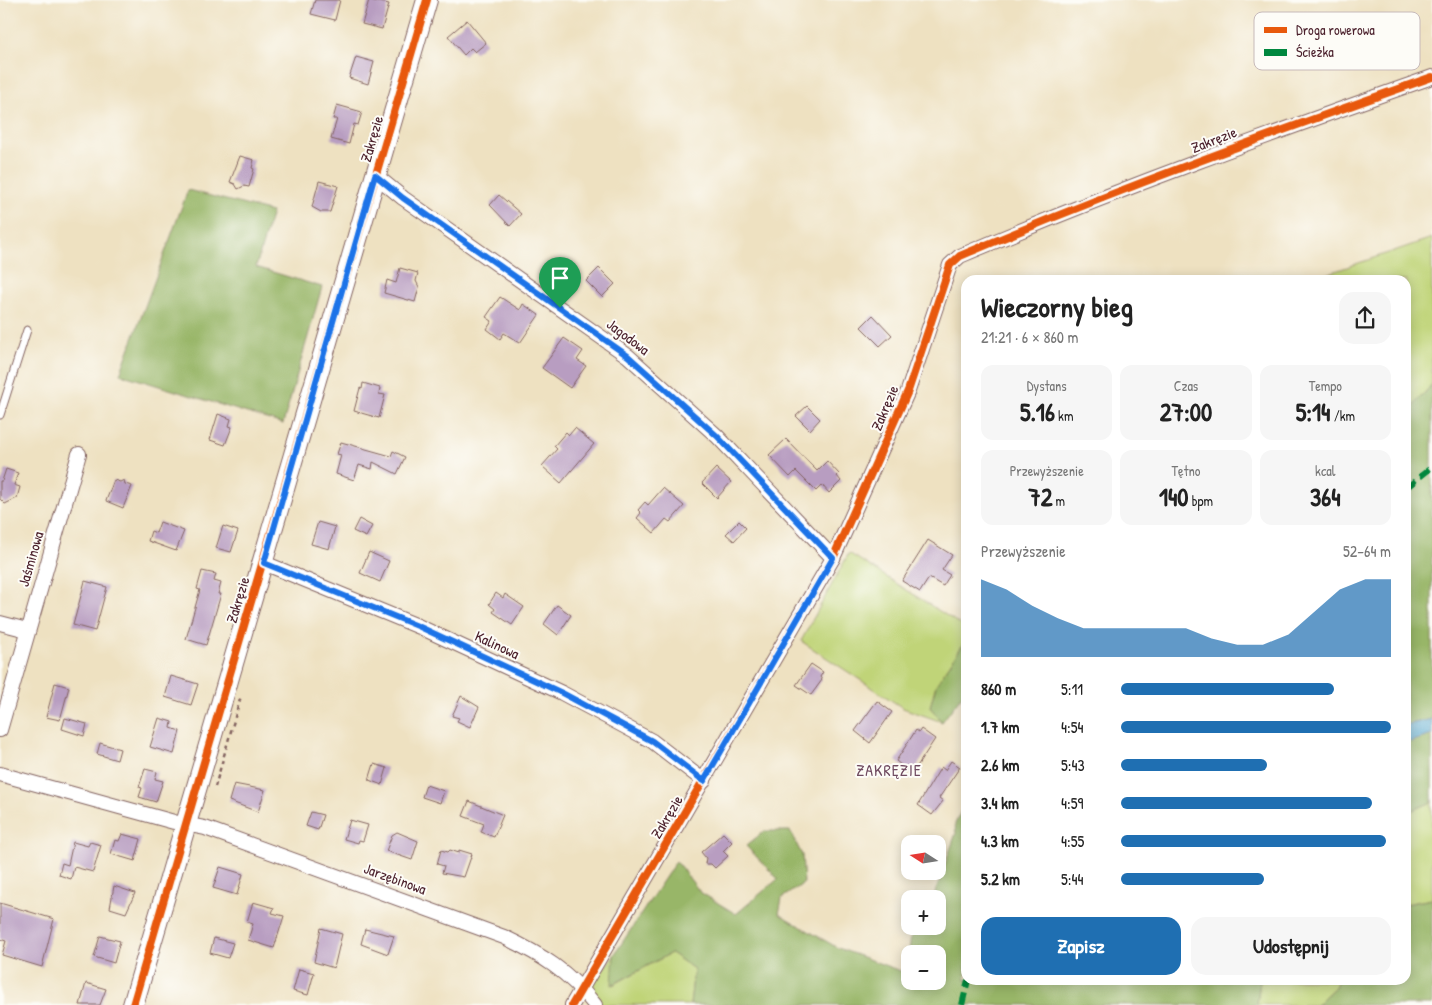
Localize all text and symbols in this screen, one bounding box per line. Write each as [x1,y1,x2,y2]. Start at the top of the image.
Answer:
legend [1254,12,1420,70]
text: Droga rowerowa [1296,20,1375,40]
text: Ścieżka [1296,42,1334,61]
street label: Zakręzie [355,113,388,164]
street label: Zakręzie [1188,121,1240,158]
pin [539,257,581,308]
icon: arrive [546,264,574,292]
text: Wieczorny bieg [981,288,1133,326]
button: share [1339,292,1391,344]
street label: Jagodowa [602,314,654,360]
text: 21:21 · 6 × 860 m [981,326,1079,348]
text: Dystans [1027,376,1067,395]
text: Czas [1174,376,1198,395]
text: Tempo [1309,376,1342,395]
street label: Zakręzie [866,382,903,434]
text: 5.16 [1020,395,1055,429]
text: 27:00 [1160,395,1212,429]
text: 5:14 [1296,395,1330,429]
text: km [1055,406,1073,425]
text: /km [1330,406,1355,425]
text: Przewyższenie [1010,461,1084,480]
text: Tętno [1172,461,1200,480]
text: kcal [1315,461,1336,480]
text: 72 [1028,480,1052,514]
text: 140 [1159,480,1189,514]
text: 364 [1310,480,1341,514]
text: m [1052,491,1065,510]
text: bpm [1189,491,1213,510]
street label: Jaśminowa [13,529,48,589]
text: Przewyższenie [981,540,1066,562]
text: 52–64 m [1343,540,1391,562]
street label: Zakręzie [221,574,254,626]
street label: Kalinowa [472,625,523,664]
text: 860 m [981,678,1016,700]
text: 5:11 [1061,678,1083,700]
text: 1.7 km [981,716,1019,738]
text: 4:54 [1061,716,1083,738]
text: 2.6 km [981,754,1020,776]
text: 5:43 [1061,754,1085,776]
district label: ZAKRĘZIE [856,759,922,781]
street label: Zakręzie [645,791,688,842]
text: 3.4 km [981,792,1019,814]
text: 4:59 [1061,792,1083,814]
text: 4.3 km [981,830,1019,852]
text: 4:55 [1061,830,1084,852]
north arrow [901,835,946,880]
map controls [901,835,946,990]
street label: Jarzębinowa [361,858,429,900]
text: 5.2 km [981,868,1020,890]
text: 5:44 [1061,868,1083,890]
button: + [901,890,946,935]
button: Zapisz [981,917,1181,975]
button: Udostępnij [1191,917,1391,975]
button: − [901,945,946,990]

